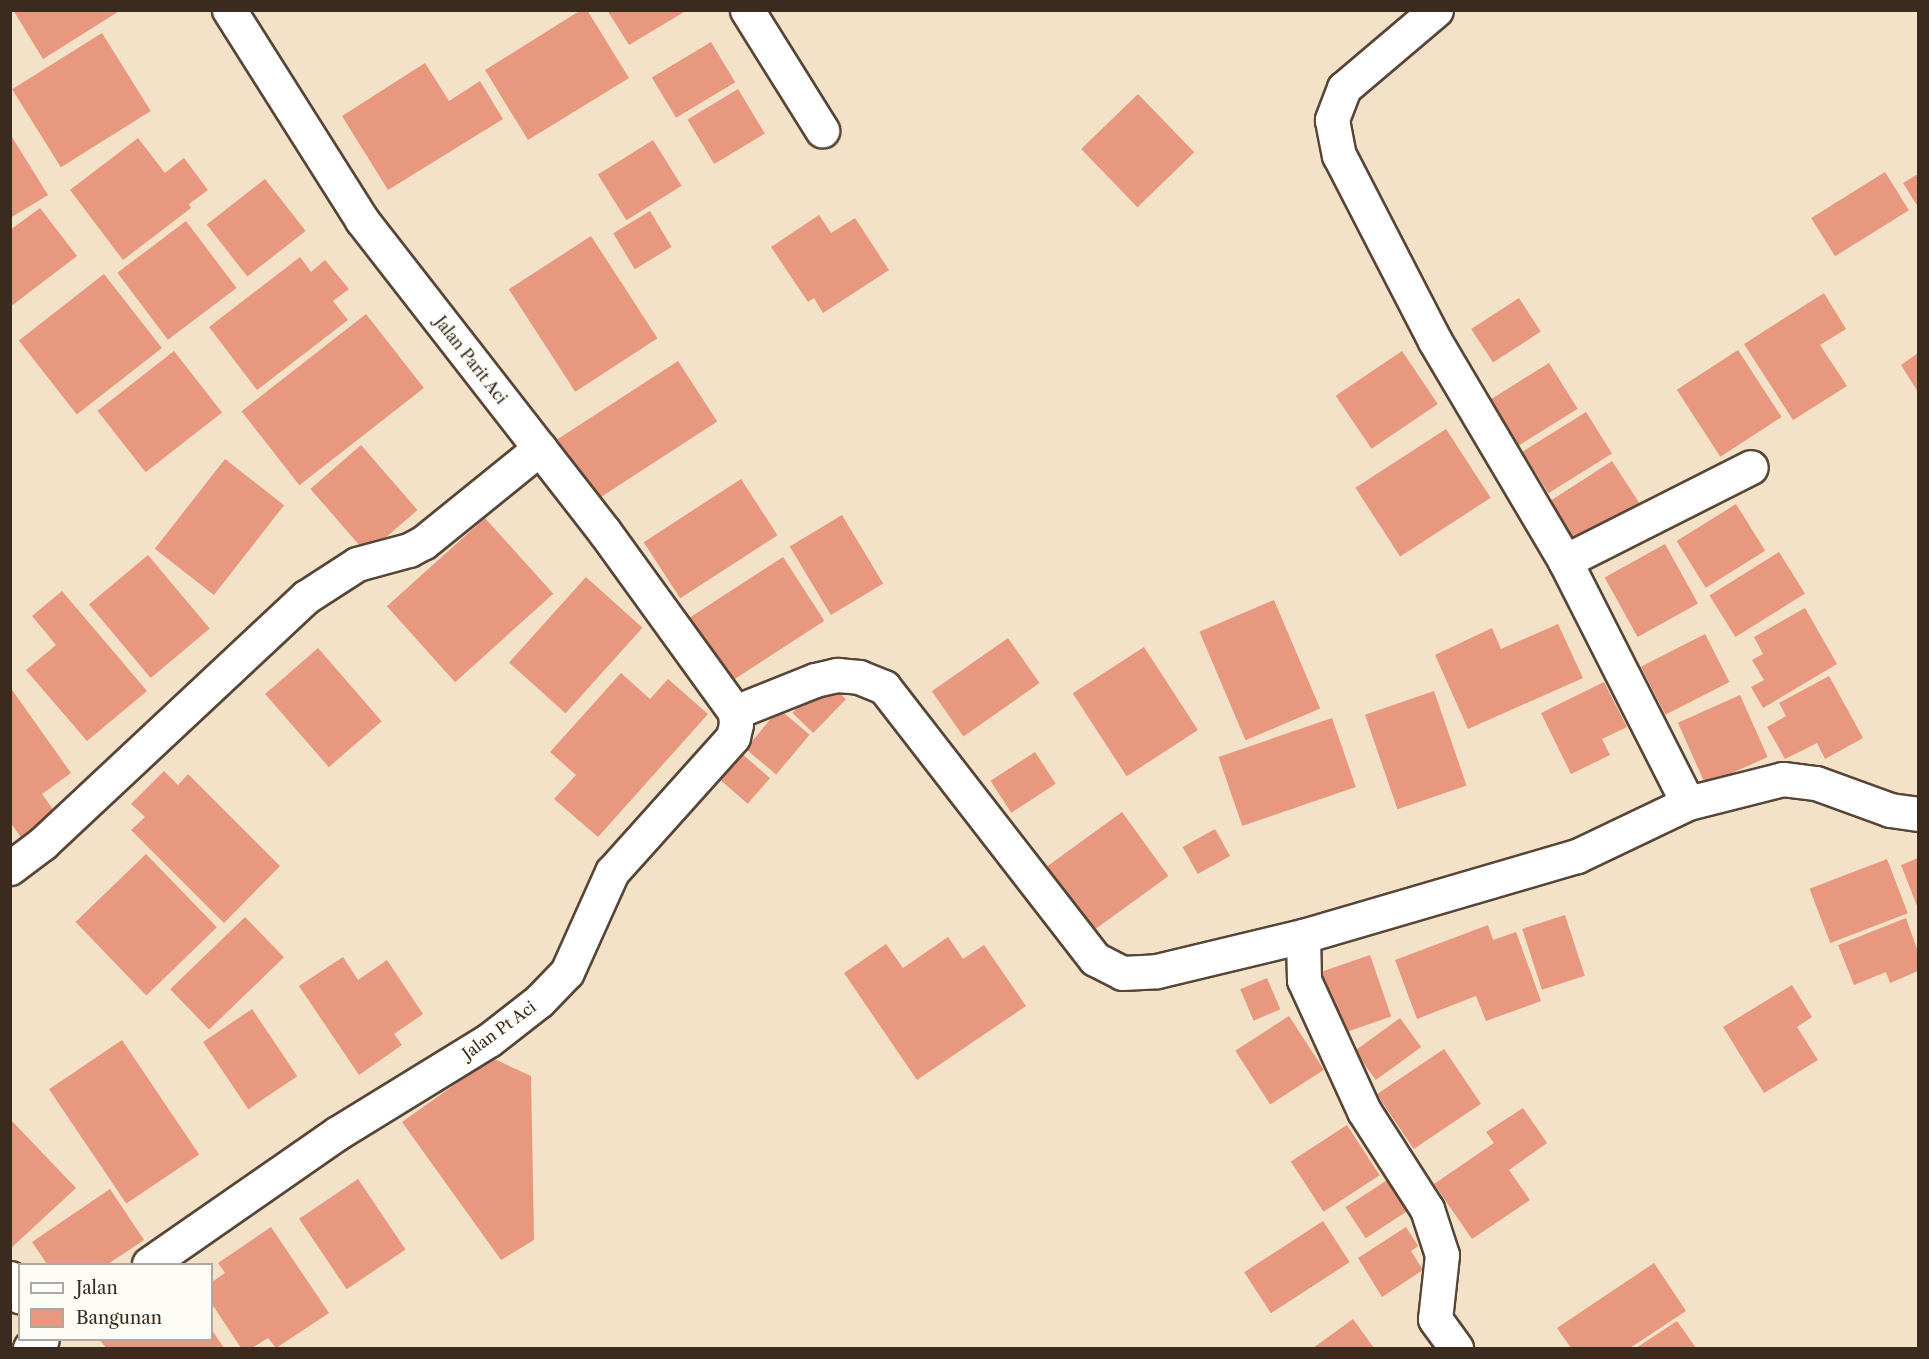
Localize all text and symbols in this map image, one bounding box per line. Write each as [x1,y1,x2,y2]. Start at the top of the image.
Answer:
street label: Jalan Parit Aci [431,312,511,408]
street label: Jalan Pt Aci [458,997,540,1063]
legend [18,1263,213,1341]
text: Jalan [76,1277,118,1299]
text: Bangunan [76,1307,162,1329]

